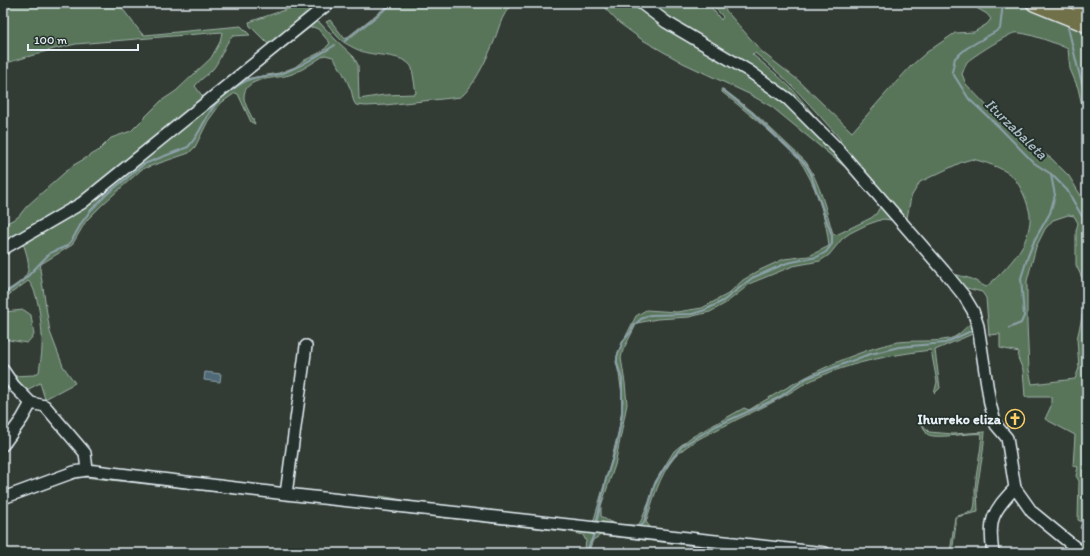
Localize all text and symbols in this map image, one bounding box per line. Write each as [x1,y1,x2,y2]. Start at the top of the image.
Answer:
scale bar [28,26,138,52]
text: 100 m [34,33,67,47]
water label: Iturzabaleta [981,95,1051,164]
church icon: Ihurreko eliza [1004,408,1026,430]
place label: Ihurreko eliza [918,411,1002,428]

